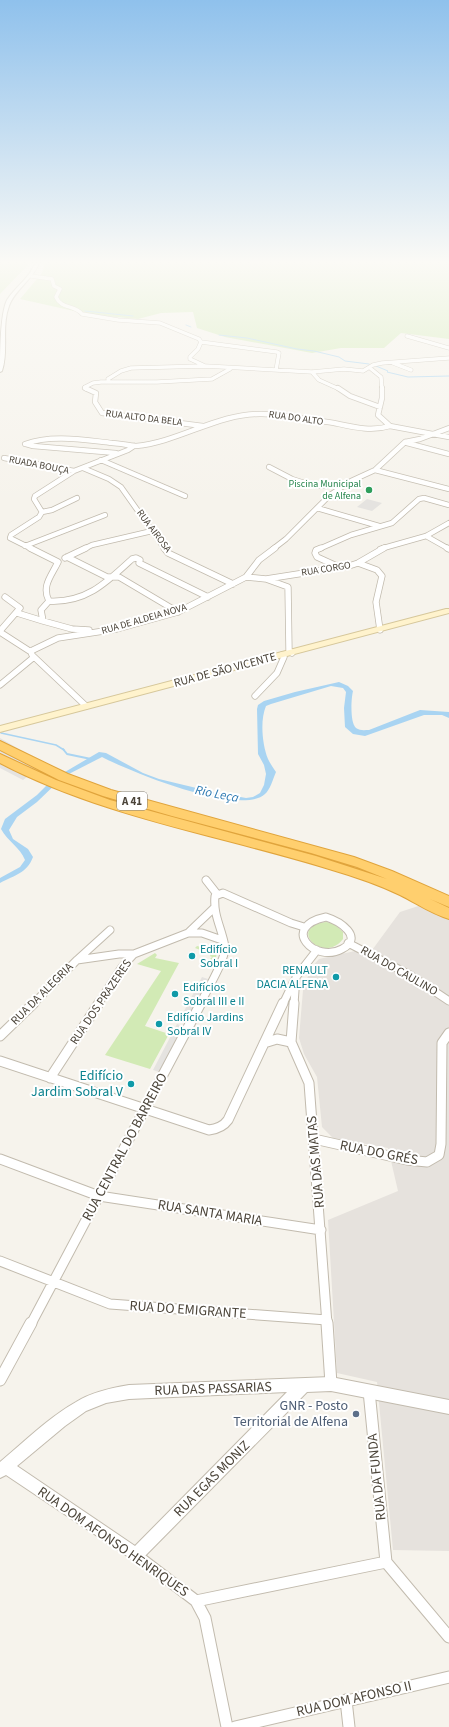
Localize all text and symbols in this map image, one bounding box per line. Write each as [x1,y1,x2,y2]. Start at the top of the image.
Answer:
street label: RUA ALTO DA BELA [105,406,184,430]
street label: RUA DO ALTO [268,407,325,429]
street label: RUADA BOUÇA [8,452,71,478]
place label: Piscina Municipal de Alfena [288,477,361,503]
marker: Piscina Municipal de Alfena [364,485,374,495]
street label: RUA AIROSA [133,507,175,556]
street label: RUA CORGO [300,558,352,580]
street label: RUA DE ALDEIA NOVA [100,600,189,638]
street label: RUA DE SÃO VICENTE [172,648,278,692]
water label: Rio Leça [194,781,240,807]
road number: A 41 [117,792,147,810]
place label: Edifício Sobral I [200,941,238,972]
street label: RUA DO CAULINO [357,942,441,1000]
marker: Edifício Sobral I [187,951,197,961]
street label: RUA DOS PRAZERES [66,956,136,1048]
street label: RUA DA ALEGRIA [7,959,77,1029]
place label: RENAULT DACIA ALFENA [257,962,329,993]
marker: RENAULT DACIA ALFENA [331,972,341,982]
place label: Edifícios Sobral III e II [183,979,244,1010]
marker: Edifícios Sobral III e II [170,989,180,999]
place label: Edifício Jardins Sobral IV [167,1009,244,1040]
marker: Edifício Jardins Sobral IV [154,1019,164,1029]
place label: Edifício Jardim Sobral V [31,1066,124,1102]
street label: RUA CENTRAL DO BARREIRO [77,1069,173,1225]
marker: Edifício Jardim Sobral V [126,1079,136,1089]
street label: RUA DAS MATAS [302,1115,330,1209]
street label: RUA DO GRÉS [338,1136,420,1170]
street label: RUA SANTA MARIA [156,1195,264,1231]
street label: RUA DO EMIGRANTE [129,1296,247,1324]
street label: RUA DAS PASSARIAS [154,1377,272,1401]
place label: GNR - Posto Territorial de Alfena [233,1396,348,1432]
marker: GNR - Posto Territorial de Alfena [351,1409,361,1419]
street label: RUA DA FUNDA [362,1432,391,1521]
street label: RUA EGAS MONIZ [169,1436,255,1522]
street label: RUA DOM AFONSO HENRIQUES [33,1482,193,1602]
street label: RUA DOM AFONSO II [294,1676,414,1722]

